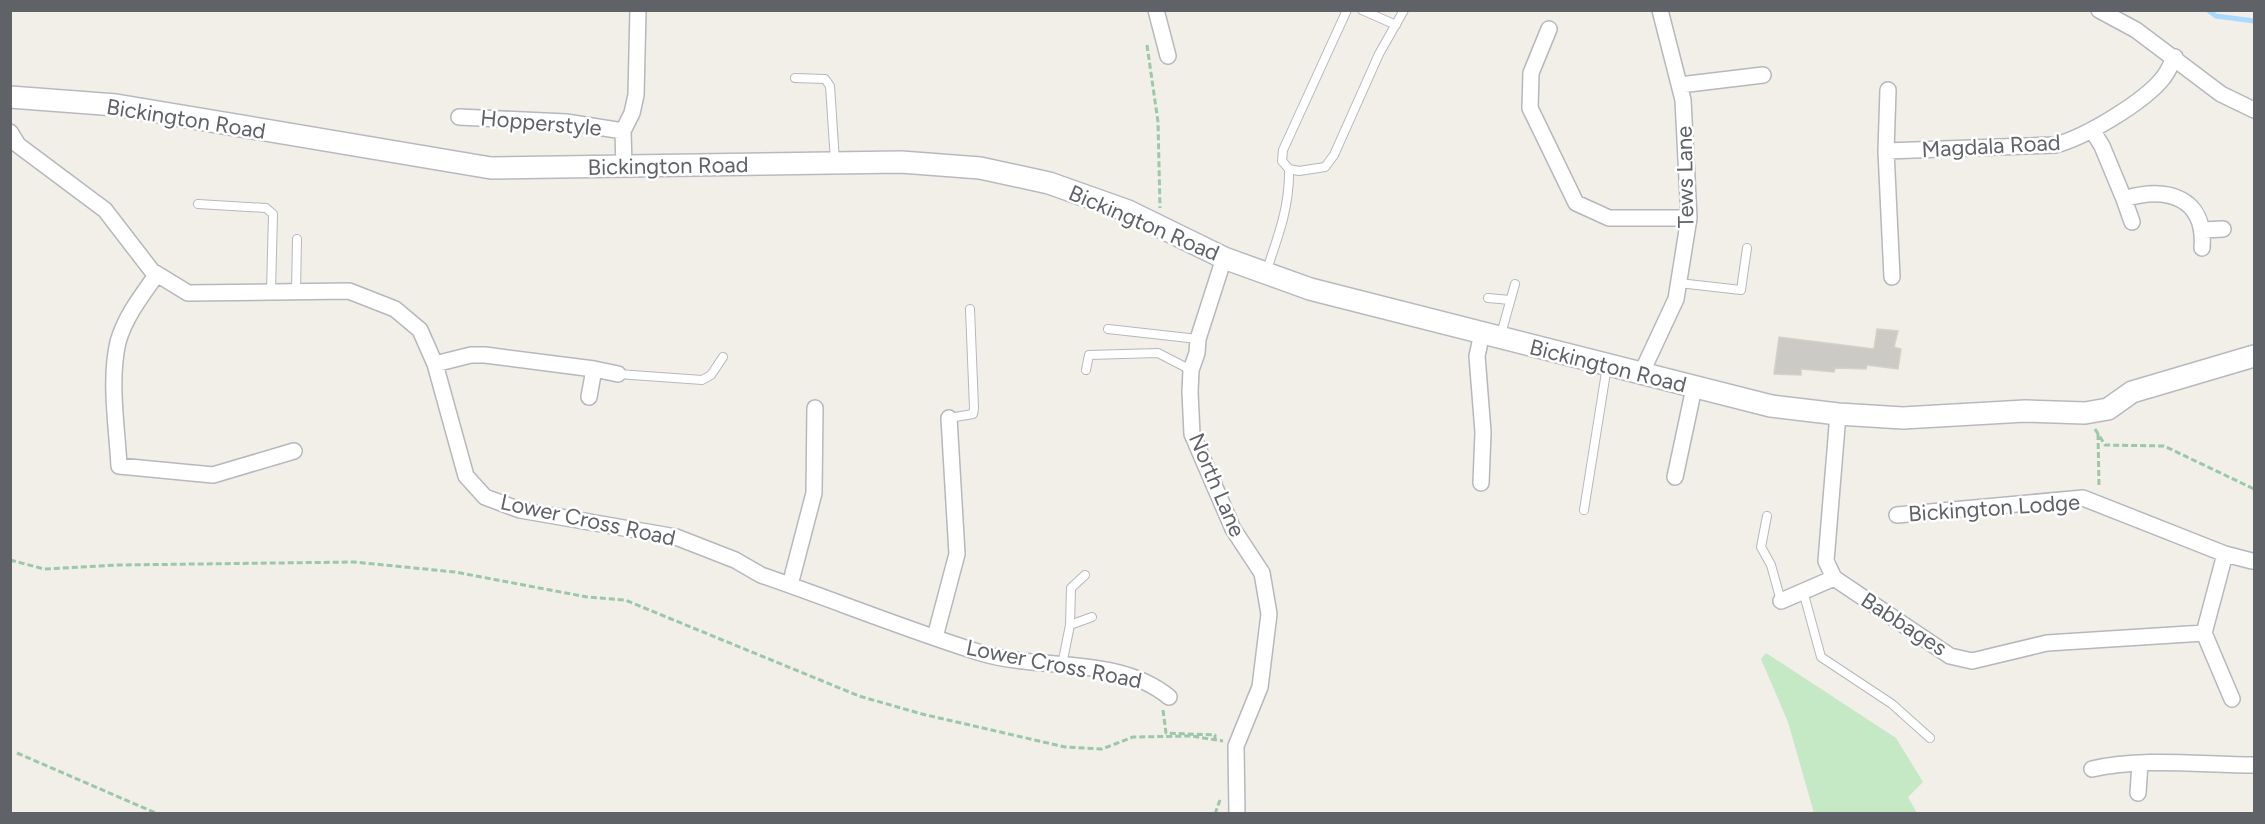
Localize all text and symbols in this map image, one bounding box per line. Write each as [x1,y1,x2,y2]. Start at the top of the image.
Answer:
street label: Bickington Road [104,93,268,145]
street label: Hopperstyle [479,104,603,142]
street label: Tews Lane [1671,126,1699,228]
street label: Magdala Road [1921,129,2061,163]
street label: Bickington Road [587,151,749,181]
street label: Bickington Road [1065,179,1223,267]
street label: Bickington Road [1527,333,1689,399]
street label: North Lane [1183,429,1251,541]
street label: Lower Cross Road [498,488,678,552]
street label: Bickington Lodge [1907,489,2081,527]
street label: Babbages [1856,586,1952,662]
street label: Lower Cross Road [964,634,1144,694]

